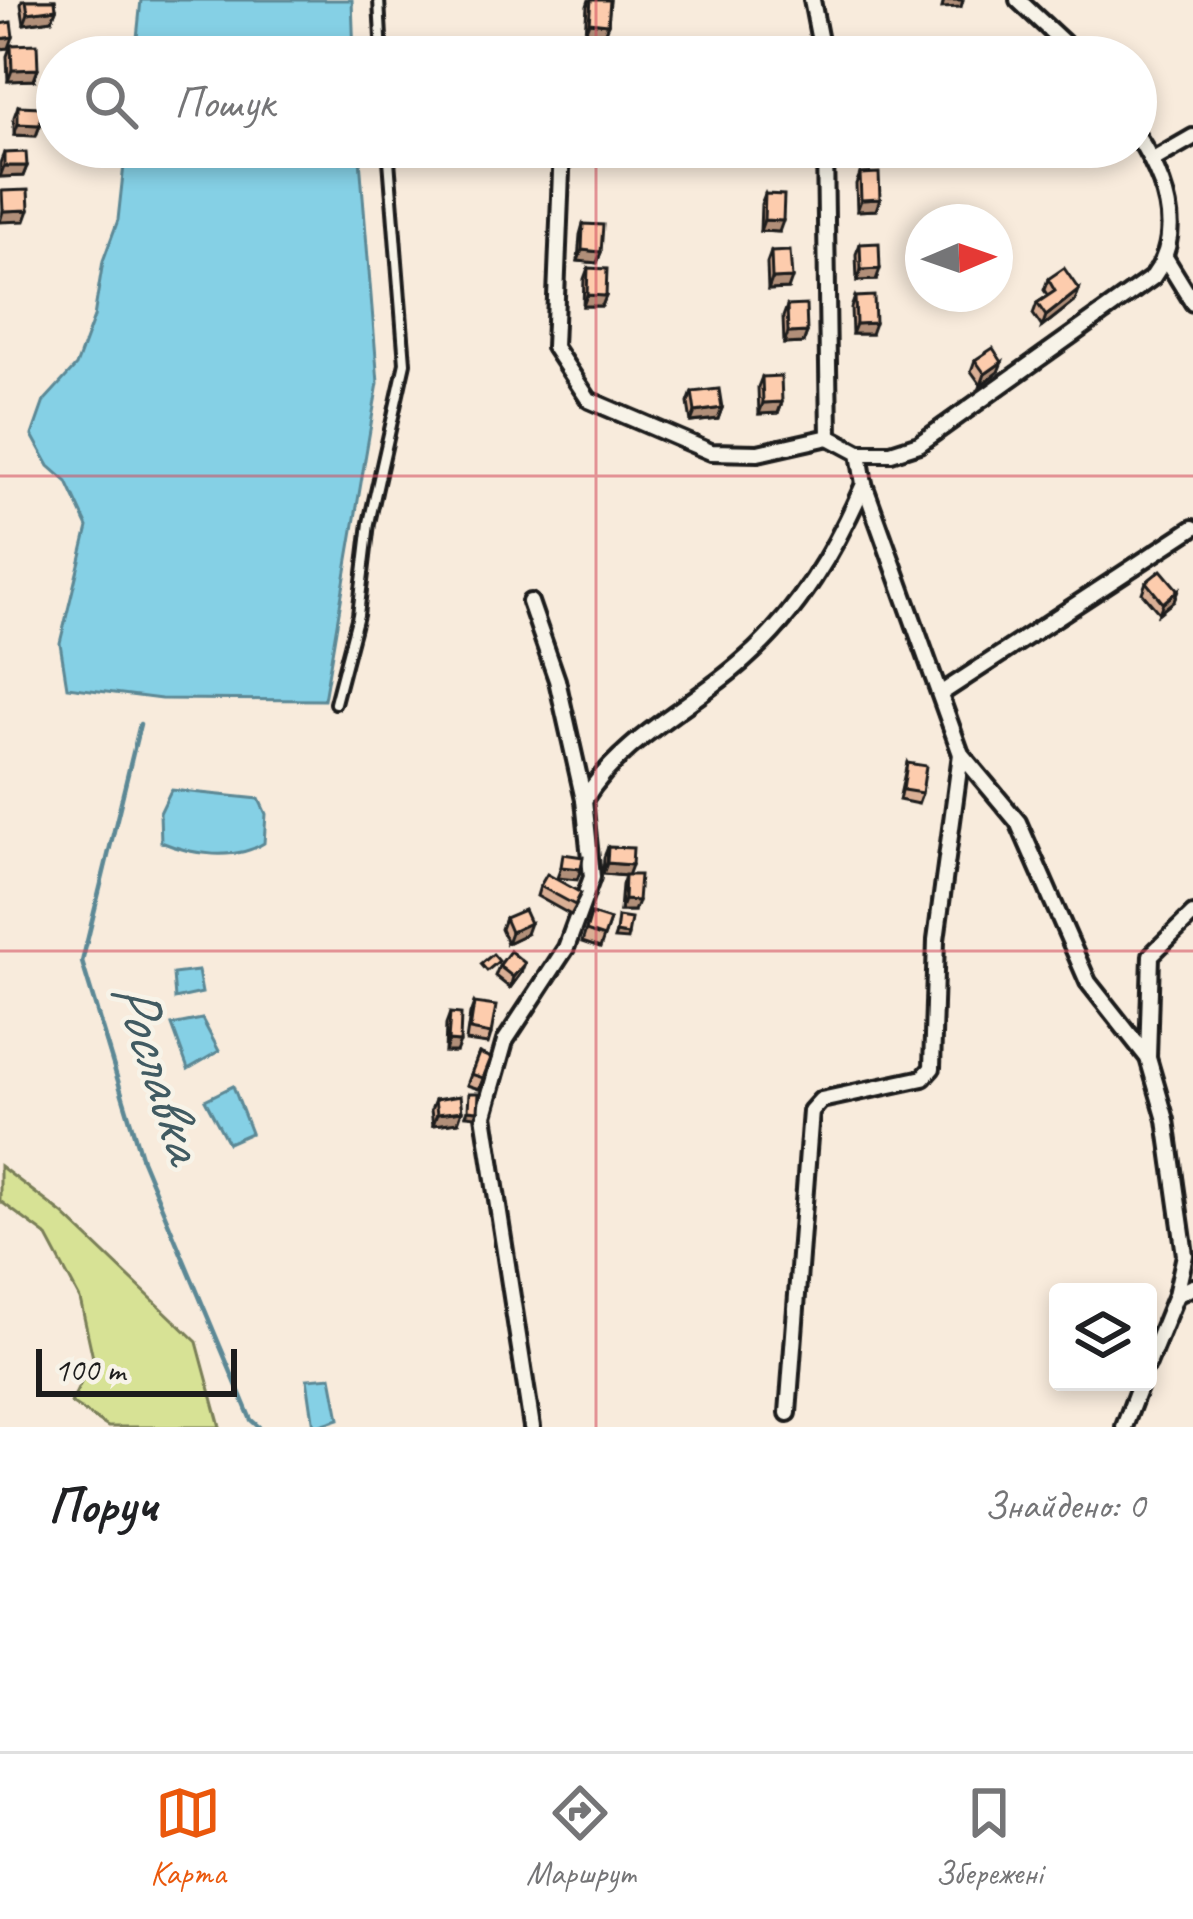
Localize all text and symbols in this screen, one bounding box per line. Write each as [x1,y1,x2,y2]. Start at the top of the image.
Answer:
search box [36,36,1157,168]
icon: search [78,69,144,135]
text: Пошук [174,74,274,131]
north arrow [905,204,1013,312]
water label: Рославка [93,969,228,1176]
map controls [1049,1283,1157,1391]
button: layers [1049,1283,1157,1391]
scale bar [36,1343,237,1396]
text: 100 m [54,1349,125,1391]
text: Поруч [48,1473,157,1537]
text: Знайдено: 0 [984,1481,1145,1530]
tab: Карта [150,1780,226,1894]
tab: Маршрут [526,1780,635,1894]
tab: Збережені [935,1780,1043,1894]

